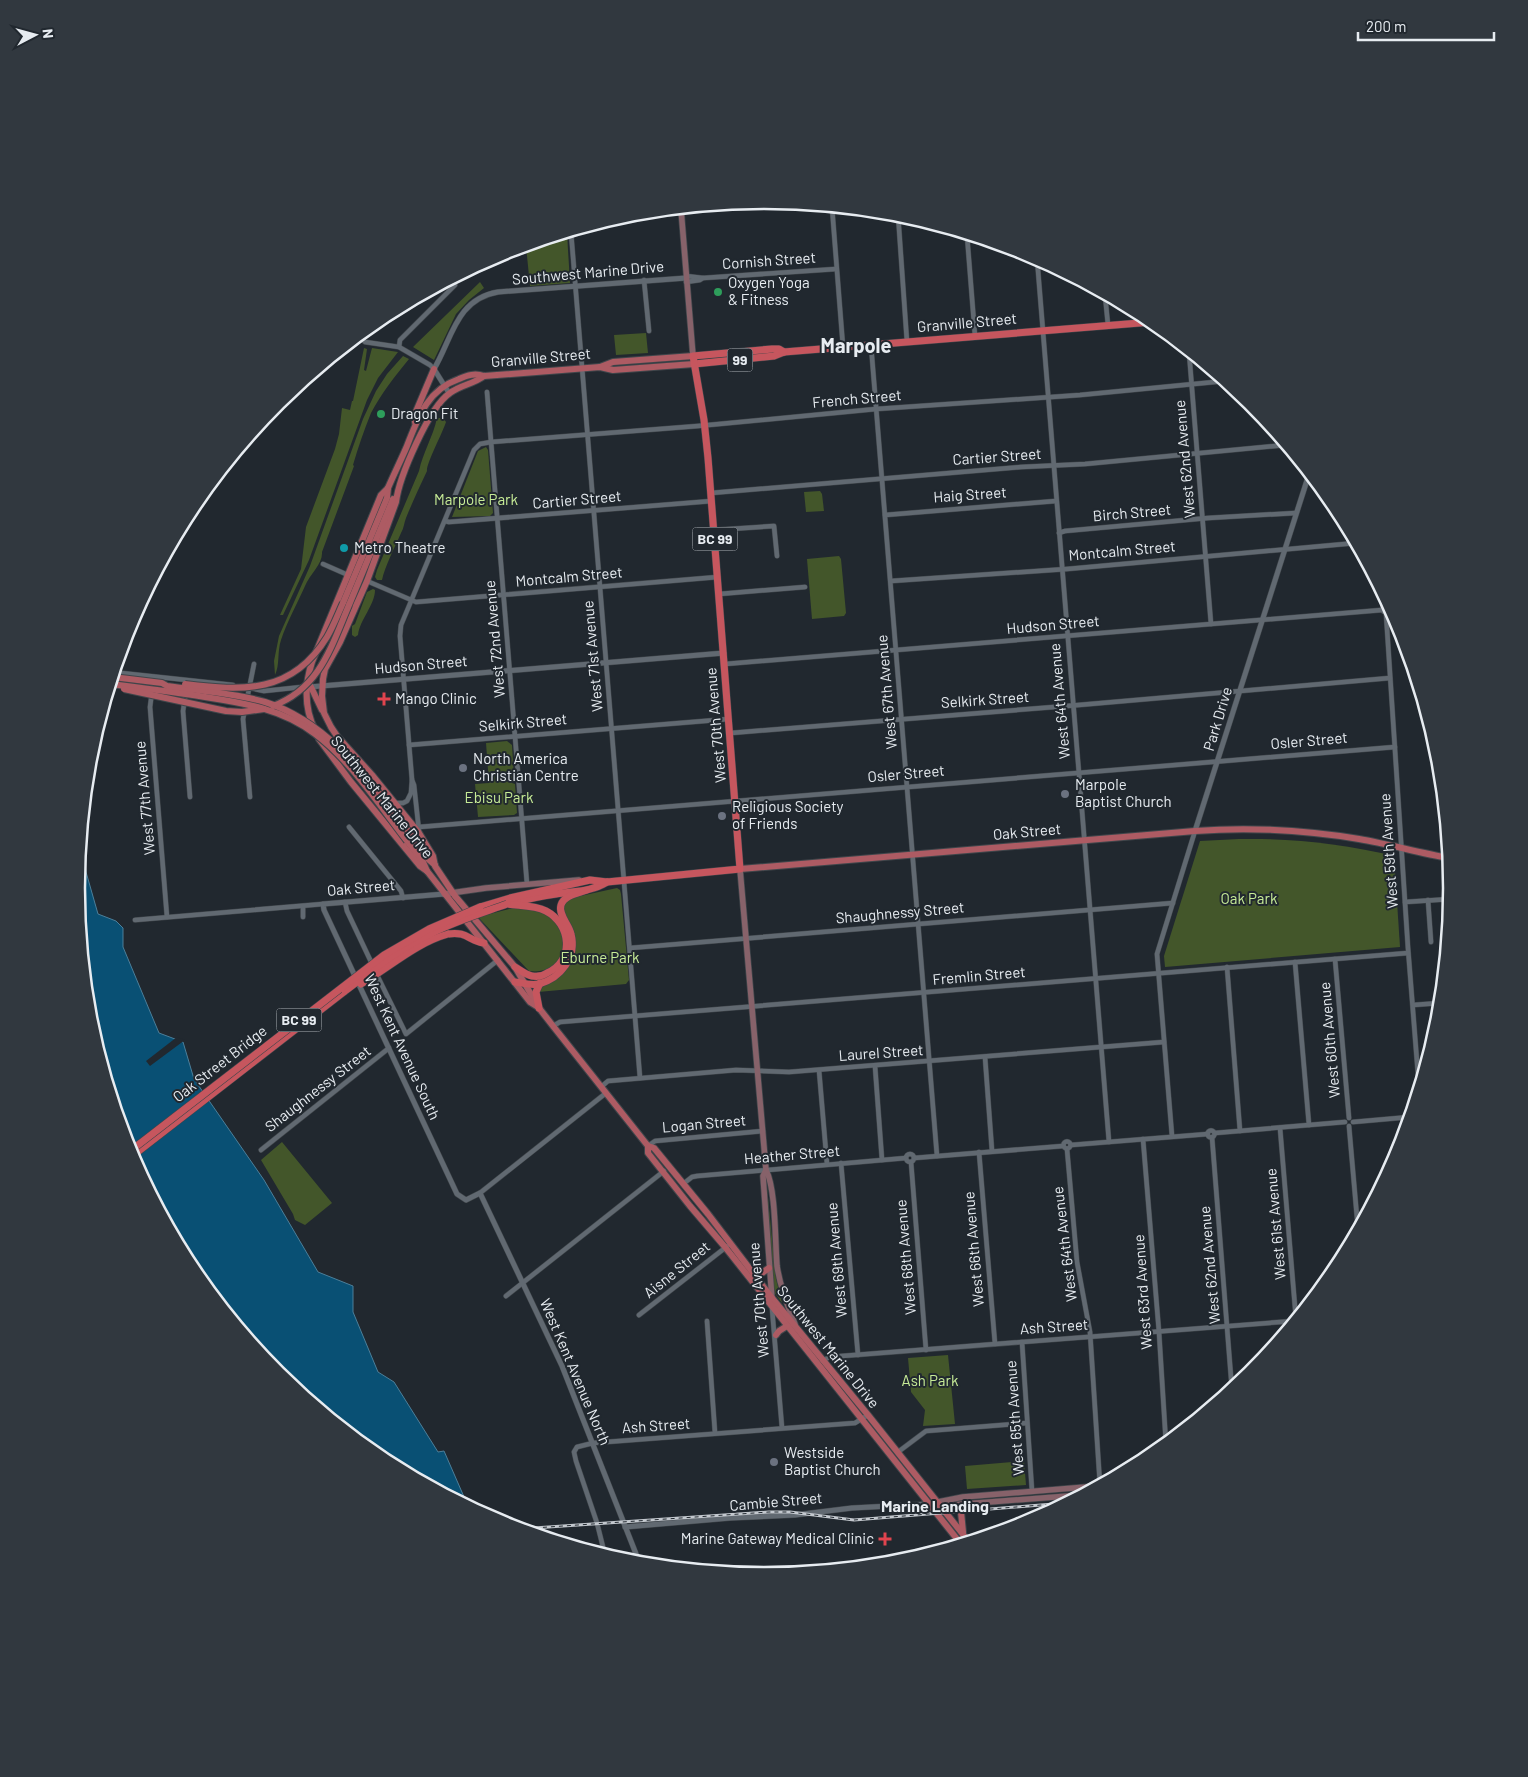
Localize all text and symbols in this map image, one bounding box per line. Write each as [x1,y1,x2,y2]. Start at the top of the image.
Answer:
north arrow [10,10,60,60]
scale bar [1358,10,1494,42]
text: 200 m [1366,17,1406,35]
text: N [39,28,57,39]
street label: Cornish Street [721,248,816,272]
street label: Southwest Marine Drive [511,256,665,288]
place label: Oxygen Yoga & Fitness [728,273,810,308]
marker: Oxygen Yoga & Fitness [712,286,724,298]
street label: Granville Street [916,309,1018,335]
district label: Marpole [821,333,891,357]
street label: Granville Street [490,344,592,370]
road number: 99 [728,348,752,372]
street label: French Street [812,385,902,411]
street label: West 62nd Avenue [1170,399,1198,519]
place label: Dragon Fit [391,404,458,422]
marker: Dragon Fit [375,408,387,420]
street label: Cartier Street [952,444,1042,468]
street label: Haig Street [933,482,1007,506]
street label: Cartier Street [532,486,622,512]
park label: Marpole Park [434,490,519,508]
street label: Birch Street [1092,500,1172,524]
road number: BC 99 [692,528,738,550]
street label: Montcalm Street [1068,536,1176,564]
place label: Metro Theatre [354,538,446,556]
marker: Metro Theatre [338,542,350,554]
street label: Montcalm Street [515,562,623,590]
street label: West 72nd Avenue [480,580,508,699]
street label: West 71st Avenue [578,600,606,713]
street label: Hudson Street [1006,611,1100,637]
street label: West 67th Avenue [872,634,900,750]
street label: West 64th Avenue [1045,642,1073,760]
street label: Hudson Street [374,651,468,677]
street label: West 70th Avenue [701,667,729,784]
street label: Park Drive [1199,685,1235,753]
street label: Selkirk Street [940,687,1030,711]
place label: Mango Clinic [395,689,477,707]
marker: Mango Clinic [377,692,391,706]
street label: Selkirk Street [478,709,568,735]
street label: Osler Street [1270,728,1348,752]
street label: Southwest Marine Drive [328,731,438,861]
street label: West 77th Avenue [130,740,158,856]
place label: North America Christian Centre [473,749,579,784]
street label: Osler Street [867,761,945,785]
marker: North America Christian Centre [457,762,469,774]
place label: Marpole Baptist Church [1075,775,1172,810]
park label: Ebisu Park [465,788,534,806]
marker: Marpole Baptist Church [1059,788,1071,800]
street label: West 59th Avenue [1375,793,1401,909]
place label: Religious Society of Friends [732,797,844,832]
marker: Religious Society of Friends [716,810,728,822]
street label: Oak Street [992,819,1062,843]
street label: Oak Street [326,875,396,899]
park label: Oak Park [1221,889,1278,907]
street label: Shaughnessy Street [835,897,965,927]
park label: Eburne Park [560,948,640,966]
street label: Fremlin Street [932,962,1026,988]
street label: West Kent Avenue South [361,971,445,1122]
street label: West 60th Avenue [1315,981,1343,1099]
road number: BC 99 [276,1008,322,1032]
street label: Oak Street Bridge [169,1021,270,1105]
street label: Laurel Street [838,1040,924,1064]
street label: Shaughnessy Street [261,1041,374,1135]
street label: Logan Street [661,1110,747,1136]
street label: Heather Street [743,1141,841,1167]
street label: West 61st Avenue [1261,1168,1289,1281]
street label: West 64th Avenue [1048,1185,1080,1303]
street label: West 66th Avenue [959,1191,987,1307]
street label: West 68th Avenue [891,1199,919,1316]
street label: West 69th Avenue [822,1202,850,1319]
street label: West 62nd Avenue [1195,1205,1223,1325]
street label: West 63rd Avenue [1129,1234,1155,1350]
street label: Aisne Street [640,1237,713,1301]
street label: West 70th Avenue [744,1242,772,1359]
street label: Southwest Marine Drive [774,1281,884,1411]
street label: West Kent Avenue North [537,1296,615,1448]
street label: Ash Street [1019,1315,1089,1337]
street label: West 65th Avenue [1001,1360,1027,1476]
park label: Ash Park [902,1371,959,1389]
street label: Ash Street [621,1414,691,1436]
place label: Westside Baptist Church [784,1443,881,1478]
marker: Westside Baptist Church [768,1456,780,1468]
street label: Cambie Street [729,1488,823,1514]
district label: Marine Landing [881,1496,989,1515]
place label: Marine Gateway Medical Clinic [681,1529,874,1547]
marker: Marine Gateway Medical Clinic [878,1532,892,1546]

